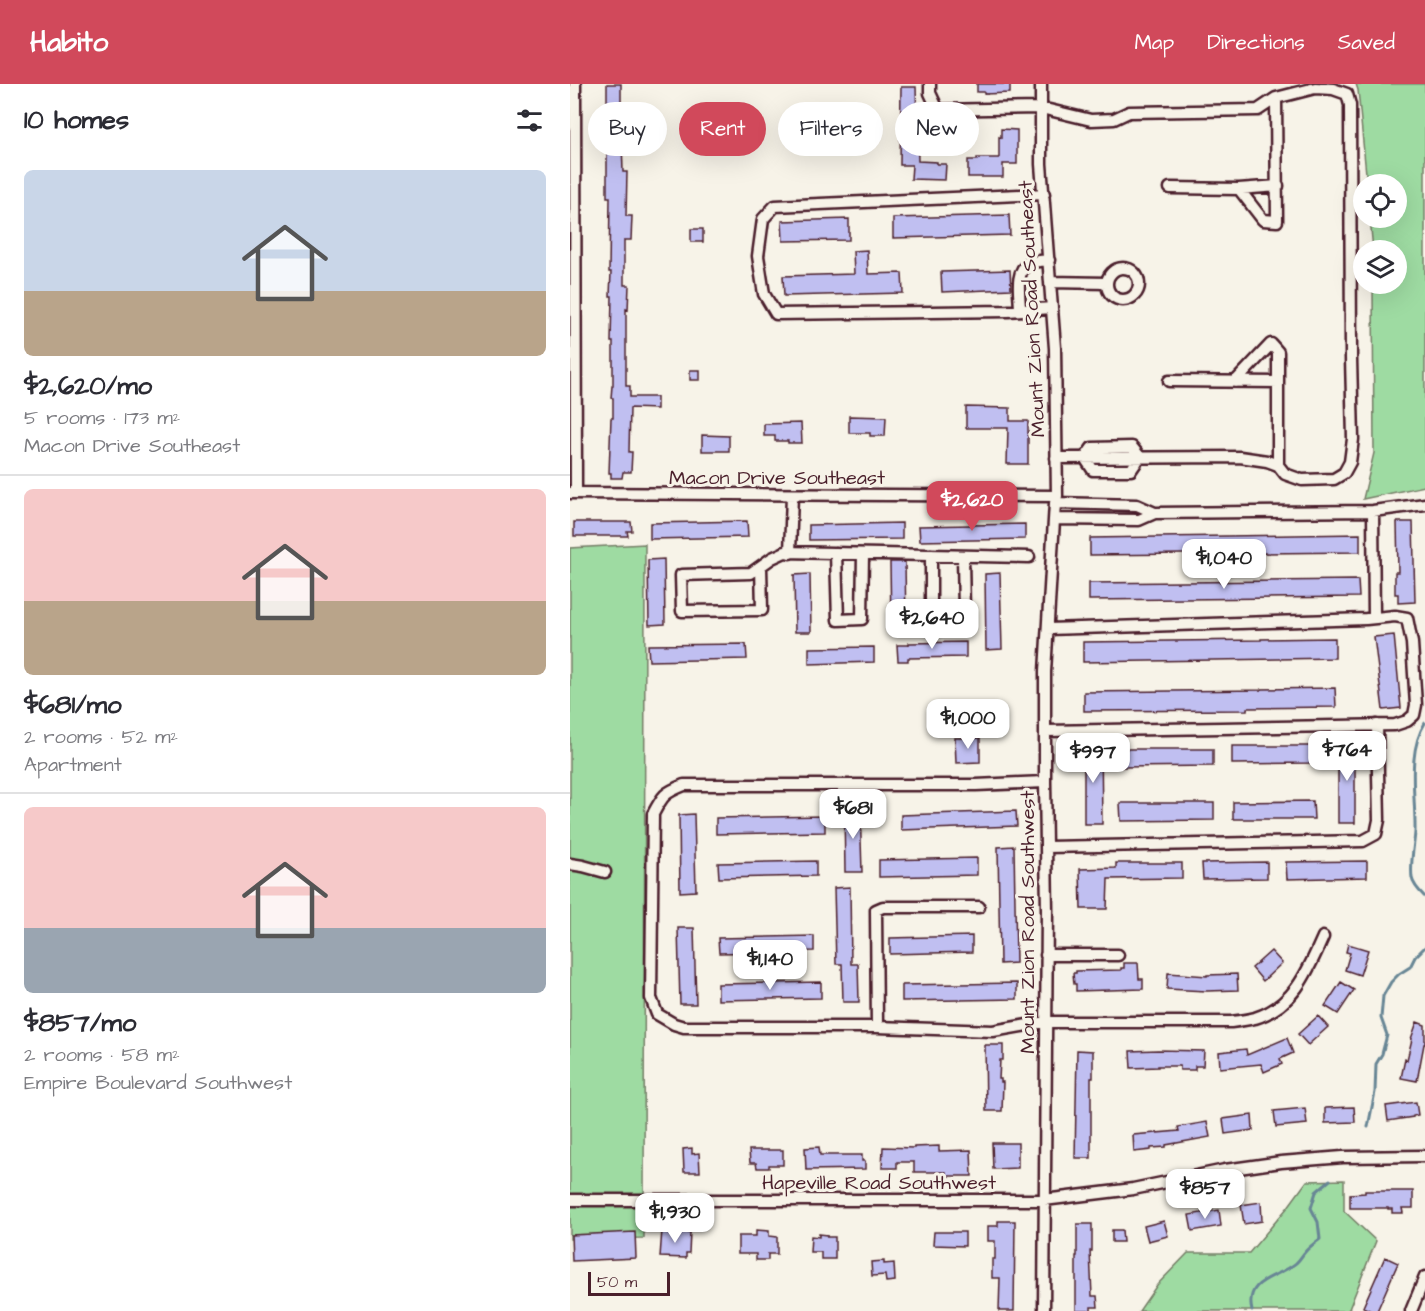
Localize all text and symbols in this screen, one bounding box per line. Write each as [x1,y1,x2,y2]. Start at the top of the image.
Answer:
text: Habito [30,23,108,62]
text: Map [1134,28,1174,57]
text: Directions [1207,28,1305,57]
text: Saved [1338,28,1395,57]
text: 10 homes [24,102,129,138]
chip: Buy [588,102,667,156]
chip: Rent [679,102,766,156]
chip: Filters [778,102,883,156]
chip: New [895,102,979,156]
icon: filters [513,104,546,137]
map controls [1353,174,1407,294]
button: locate [1353,174,1407,228]
street label: Mount Zion Road Southeast [1011,180,1053,438]
icon: home [231,209,339,317]
button: layers [1353,240,1407,294]
text: $2,620/mo [24,368,152,404]
text: 5 rooms · 173 m² [24,404,180,432]
text: Macon Drive Southeast [24,432,240,460]
street label: Macon Drive Southeast [669,464,885,492]
pin: $2,620 [923,481,1021,532]
text: $2,620 [941,486,1003,514]
icon: home [231,528,339,636]
pin: $1,040 [1175,539,1273,590]
text: $1,040 [1196,544,1252,572]
pin: $2,640 [883,599,981,650]
text: $2,640 [900,604,964,632]
text: $681/mo [24,687,122,723]
pin: $1,000 [919,699,1017,750]
text: $1,000 [940,704,996,732]
text: 2 rooms · 52 m² [24,723,178,751]
pin: $764 [1311,731,1383,782]
pin: $997 [1057,733,1129,784]
text: $764 [1322,736,1372,764]
text: $997 [1070,738,1116,766]
text: Apartment [24,751,122,779]
pin: $681 [817,789,889,840]
street label: Mount Zion Road Southwest [1014,790,1042,1054]
text: $681 [833,794,873,822]
icon: home [231,846,339,954]
pin: $1,140 [721,940,819,991]
text: $1,140 [747,945,793,973]
text: $857/mo [24,1005,136,1041]
text: 2 rooms · 58 m² [24,1041,180,1069]
text: Empire Boulevard Southwest [24,1069,292,1097]
street label: Hapeville Road Southwest [762,1169,996,1197]
pin: $857 [1169,1169,1241,1220]
text: $857 [1180,1174,1230,1202]
pin: $1,930 [626,1193,724,1244]
text: $1,930 [649,1198,701,1226]
scale bar [588,1269,670,1296]
text: 50 m [597,1271,637,1293]

